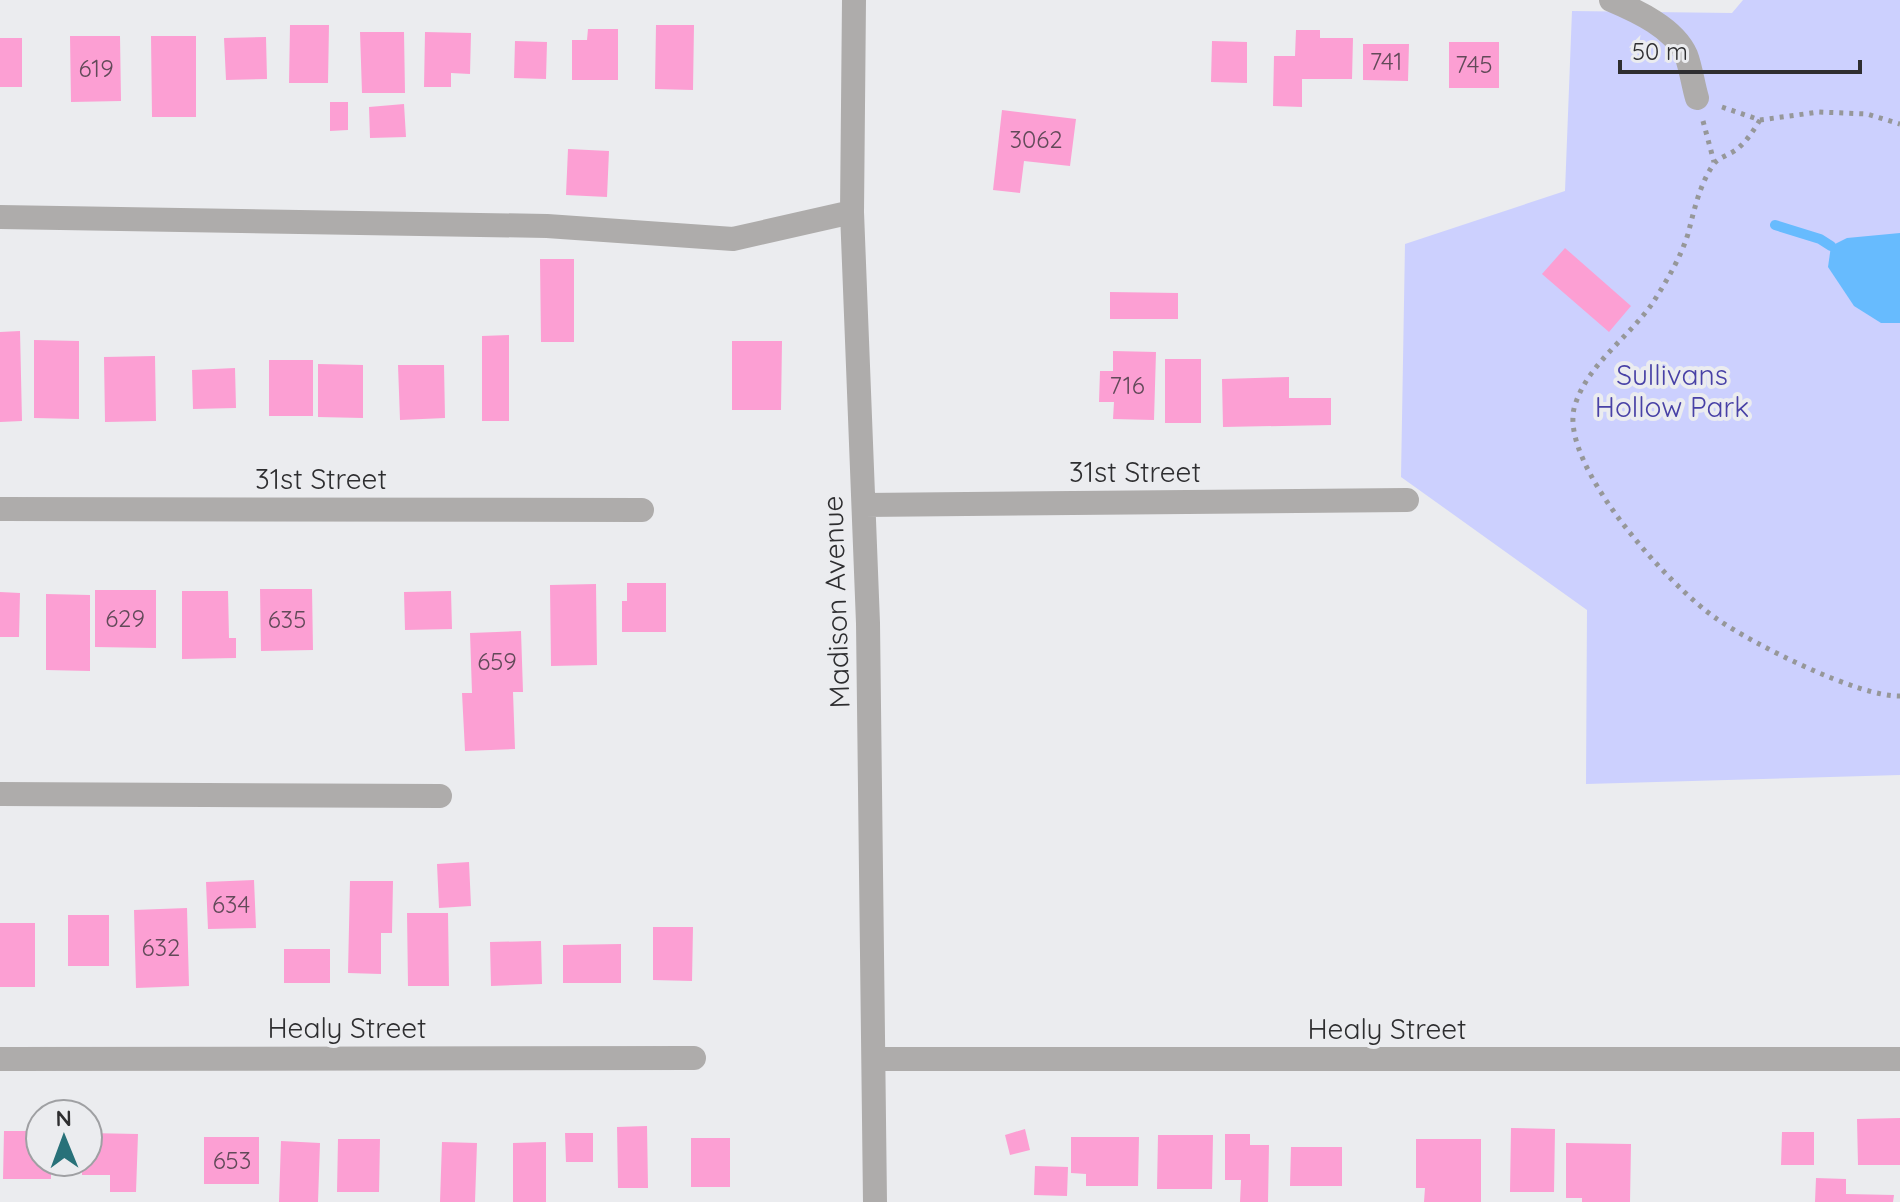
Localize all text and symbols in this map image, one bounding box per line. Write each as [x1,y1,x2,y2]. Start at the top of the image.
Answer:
scale bar [1620,24,1860,74]
text: 50 m [1632,36,1688,66]
house number: 741 [1370,46,1402,76]
house number: 745 [1455,49,1493,79]
house number: 619 [78,53,114,83]
house number: 3062 [1009,124,1063,154]
park label: Sullivans Hollow Park [1595,357,1749,424]
house number: 716 [1109,370,1145,400]
street label: 31st Street [1069,454,1201,489]
street label: 31st Street [255,461,387,496]
street label: Madison Avenue [814,495,857,709]
house number: 629 [105,603,145,633]
house number: 635 [268,604,306,634]
house number: 659 [477,646,517,676]
house number: 634 [212,889,250,919]
house number: 632 [142,932,180,962]
street label: Healy Street [267,1010,427,1045]
street label: Healy Street [1307,1011,1467,1046]
north arrow [24,1098,104,1178]
text: N [55,1104,72,1132]
house number: 653 [213,1145,251,1175]

